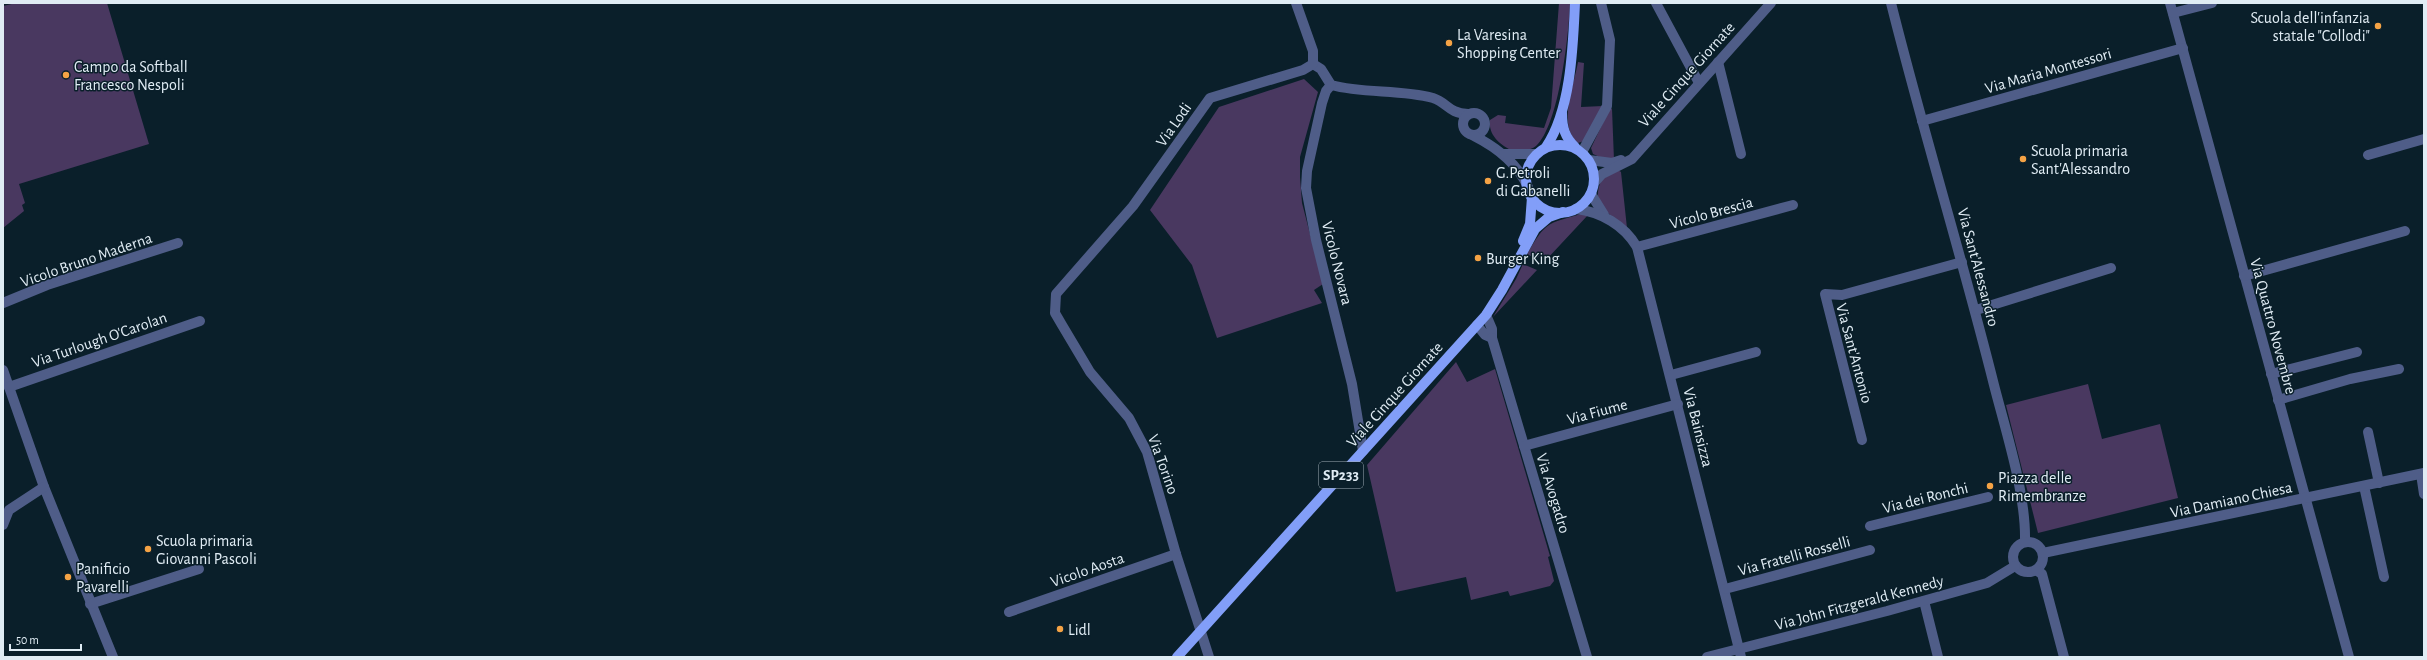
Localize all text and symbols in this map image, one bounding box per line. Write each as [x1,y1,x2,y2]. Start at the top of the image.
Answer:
place label: Scuola dell'infanzia statale "Collodi" [2250,10,2370,44]
street label: Viale Cinque Giornate [1636,19,1738,130]
marker: Scuola dell'infanzia statale "Collodi" [2373,21,2383,31]
place label: La Varesina Shopping Center [1457,27,1561,61]
marker: La Varesina Shopping Center [1444,38,1454,48]
street label: Via Maria Montessori [1983,45,2113,97]
place label: Campo da Softball Francesco Nespoli [74,59,188,93]
marker: Campo da Softball Francesco Nespoli [61,70,71,80]
street label: Via Lodi [1153,100,1195,149]
place label: Scuola primaria Sant'Alessandro [2031,143,2130,177]
marker: Scuola primaria Sant'Alessandro [2018,154,2028,164]
place label: G.Petroli di Gabanelli [1496,165,1571,199]
marker: G.Petroli di Gabanelli [1483,176,1493,186]
street label: Vicolo Brescia [1668,194,1755,232]
street label: Via Sant'Alessandro [1955,206,2002,328]
street label: Vicolo Novara [1319,220,1355,307]
street label: Vicolo Bruno Maderna [18,230,154,290]
place label: Burger King [1486,251,1560,267]
marker: Burger King [1473,253,1483,263]
street label: Via Quattro Novembre [2246,257,2299,396]
street label: Via Sant'Antonio [1833,302,1875,405]
street label: Via Turlough O'Carolan [30,309,169,371]
street label: Viale Cinque Giornate [1344,339,1446,450]
street label: Via Bainsizza [1680,386,1716,469]
street label: Via Fiume [1565,396,1629,428]
street label: Via Torino [1145,432,1181,497]
street label: Via Avogadro [1533,451,1573,535]
road number: SP233 [1319,462,1363,488]
place label: Piazza delle Rimembranze [1998,470,2086,504]
street label: Via Damiano Chiesa [2169,479,2294,521]
street label: Via dei Ronchi [1881,480,1970,516]
marker: Piazza delle Rimembranze [1985,481,1995,491]
place label: Scuola primaria Giovanni Pascoli [156,533,257,567]
street label: Via Fratelli Rosselli [1736,533,1852,579]
marker: Scuola primaria Giovanni Pascoli [143,544,153,554]
street label: Vicolo Aosta [1049,550,1126,590]
place label: Panificio Pavarelli [76,561,130,595]
marker: Panificio Pavarelli [63,572,73,582]
street label: Via John Fitzgerald Kennedy [1773,573,1946,634]
place label: Lidl [1068,622,1091,638]
marker: Lidl [1055,624,1065,634]
scale bar [10,626,81,652]
text: 50 m [16,634,39,646]

